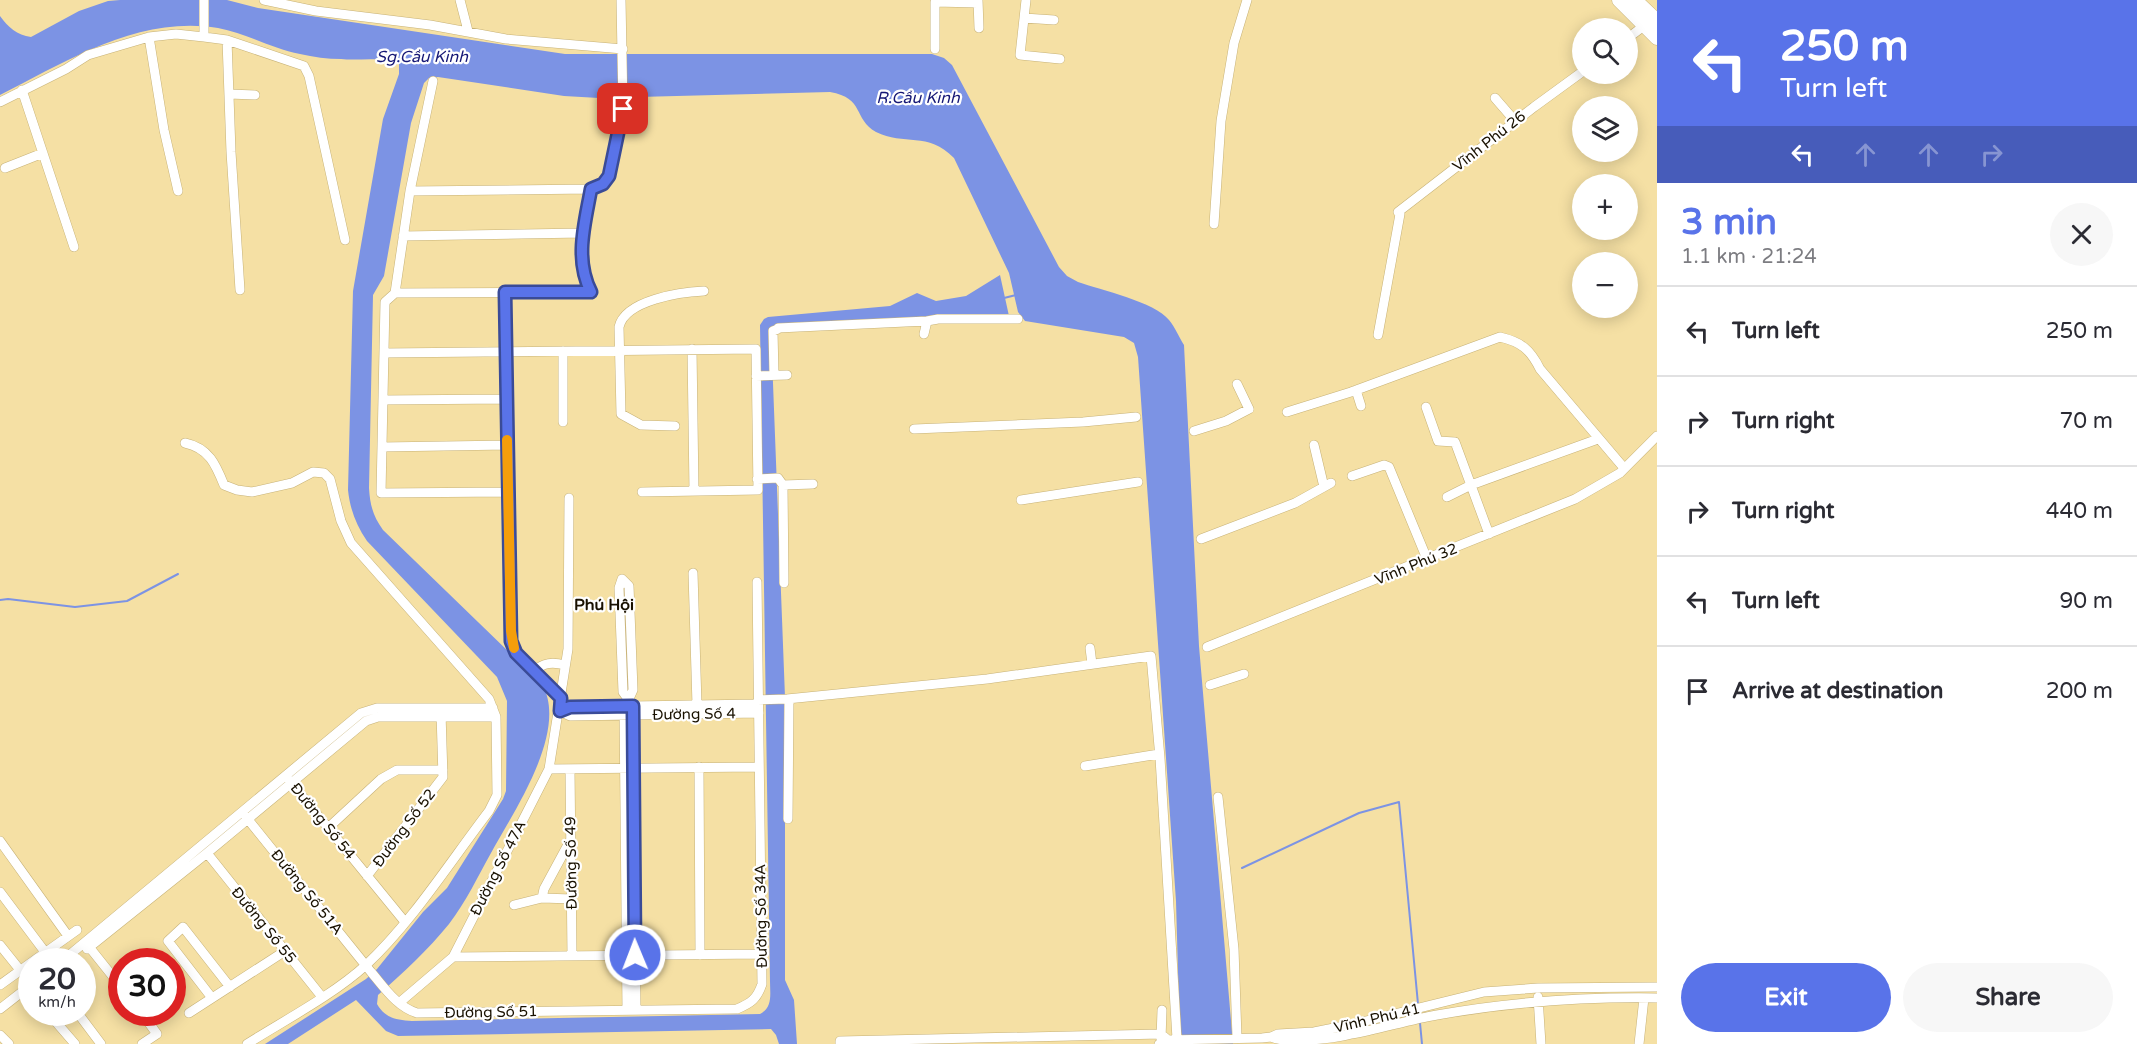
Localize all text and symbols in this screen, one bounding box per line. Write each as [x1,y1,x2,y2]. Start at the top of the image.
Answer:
map controls [1572,18,1638,318]
button: search [1572,18,1638,84]
text: 250 m [1780,21,1909,72]
icon: left [1681,24,1759,102]
water label: Sg.Cầu Kinh [376,47,469,67]
text: Turn left [1780,72,1887,105]
pin [597,83,648,134]
water label: R.Cầu Kinh [876,88,961,108]
icon: arrive [606,92,639,125]
button: layers [1572,96,1638,162]
street label: Vĩnh Phú 26 [1449,107,1529,175]
icon: left [1786,138,1819,171]
icon: ahead [1849,138,1882,171]
icon: ahead [1912,138,1945,171]
icon: right [1975,138,2008,171]
button: + [1572,174,1638,240]
text: 3 min [1681,201,1777,244]
button: close [2050,203,2113,266]
text: 1.1 km · 21:24 [1681,245,1817,269]
button: − [1572,252,1638,318]
icon: left [1681,315,1714,348]
text: Turn left [1732,318,1820,344]
text: 250 m [2046,318,2113,344]
icon: right [1681,405,1714,438]
text: Turn right [1732,408,1834,434]
text: 70 m [2059,408,2113,434]
icon: right [1681,495,1714,528]
text: Turn right [1732,498,1834,524]
text: 440 m [2046,498,2113,524]
street label: Vĩnh Phú 32 [1372,539,1460,589]
icon: left [1681,585,1714,618]
text: Turn left [1732,588,1820,614]
text: 90 m [2059,588,2113,614]
district label: Phú Hội [574,595,634,615]
icon: arrive [1681,675,1714,708]
text: Arrive at destination [1732,678,1943,704]
text: 200 m [2046,678,2113,704]
street label: Đường Số 4 [652,704,736,724]
street label: Đường Số 54 [287,779,359,863]
street label: Đường Số 52 [369,785,439,871]
street label: Đường Số 49 [561,816,581,910]
street label: Đường Số 47A [466,817,530,919]
street label: Đường Số 51A [267,846,347,938]
street label: Đường Số 34A [751,864,771,968]
street label: Đường Số 55 [228,883,300,967]
position arrow [603,923,667,987]
speed limit sign: 30 [108,948,186,1026]
text: 20 [38,961,76,998]
button: Exit [1681,963,1891,1032]
button: Share [1903,963,2113,1032]
text: km/h [38,993,76,1011]
street label: Vĩnh Phú 41 [1332,999,1422,1037]
street label: Đường Số 51 [444,1002,538,1022]

